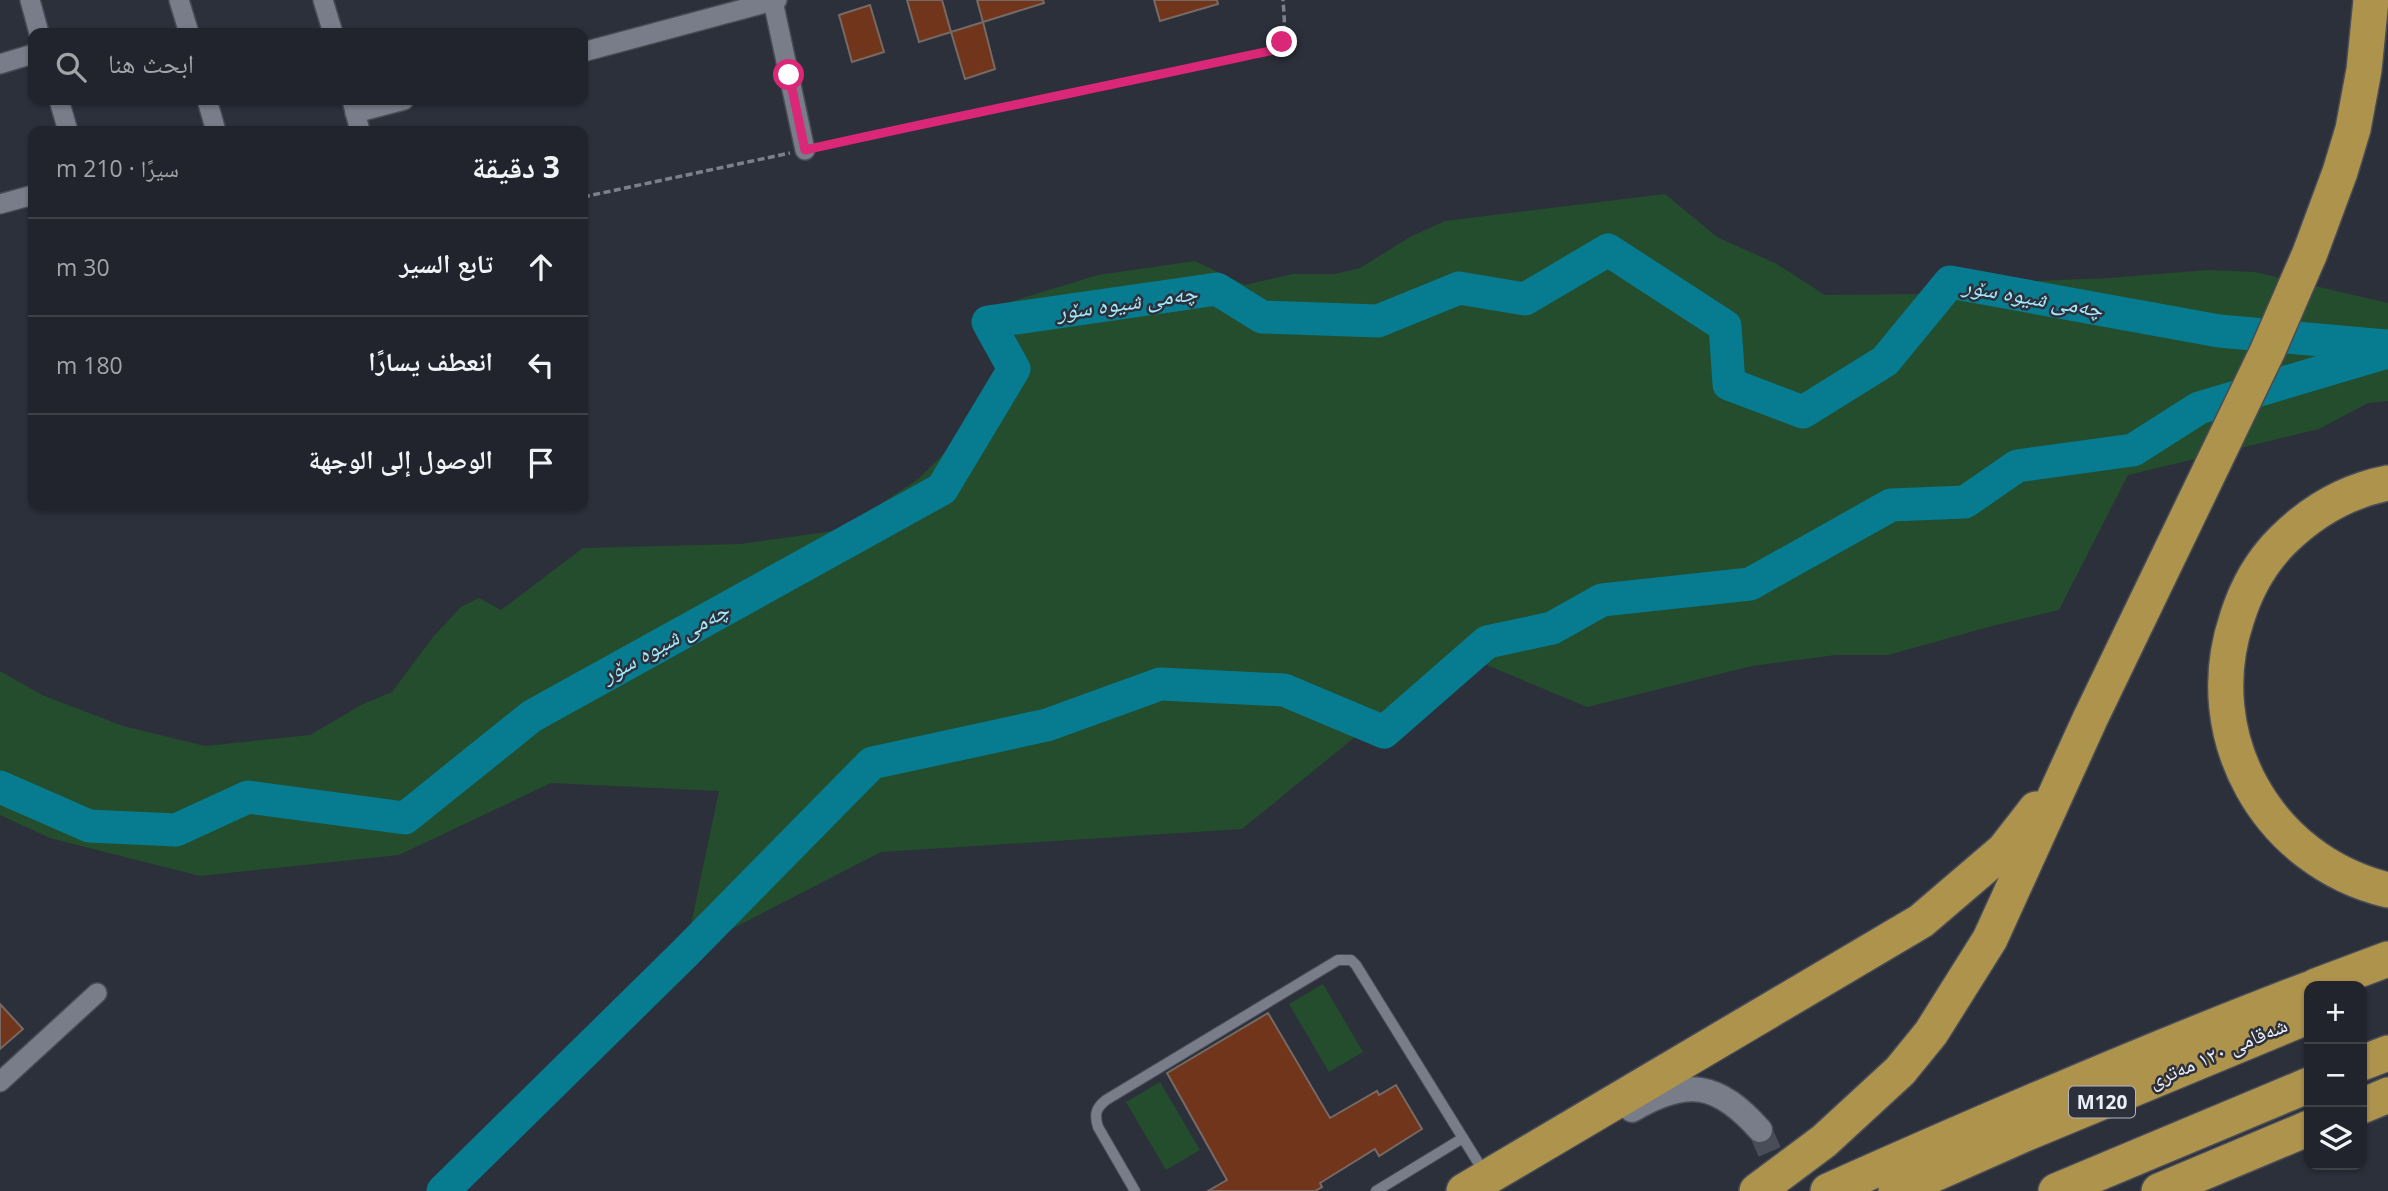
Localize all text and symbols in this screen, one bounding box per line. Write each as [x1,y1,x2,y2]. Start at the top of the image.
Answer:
route end [1266,26,1297,57]
search box [28,28,588,105]
text: ابحث هنا [108,45,194,81]
icon: search [52,48,90,86]
route start [773,59,804,90]
text: 3 دقيقة [472,146,560,187]
text: سيرًا · 210 m [56,152,179,184]
text: تابع السير [400,245,493,281]
icon: ahead [522,248,560,286]
text: 30 m [56,251,110,283]
water label: چەمی شیوە سۆر [1959,268,2106,324]
water label: چەمی شیوە سۆر [1053,275,1200,327]
text: انعطف يسارًا [368,343,493,379]
icon: left [522,346,560,384]
text: 180 m [56,349,123,381]
text: الوصول إلى الوجهة [309,441,493,477]
icon: arrive [522,444,560,482]
water label: چەمی شیوە سۆر [593,593,735,690]
map controls [2304,981,2367,1170]
button: + [2304,981,2367,1044]
street label: شەقامی ١٢٠ مەتری [2144,1010,2291,1094]
button: − [2304,1044,2367,1107]
road number: M120 [2069,1086,2135,1118]
button: layers [2304,1107,2367,1170]

